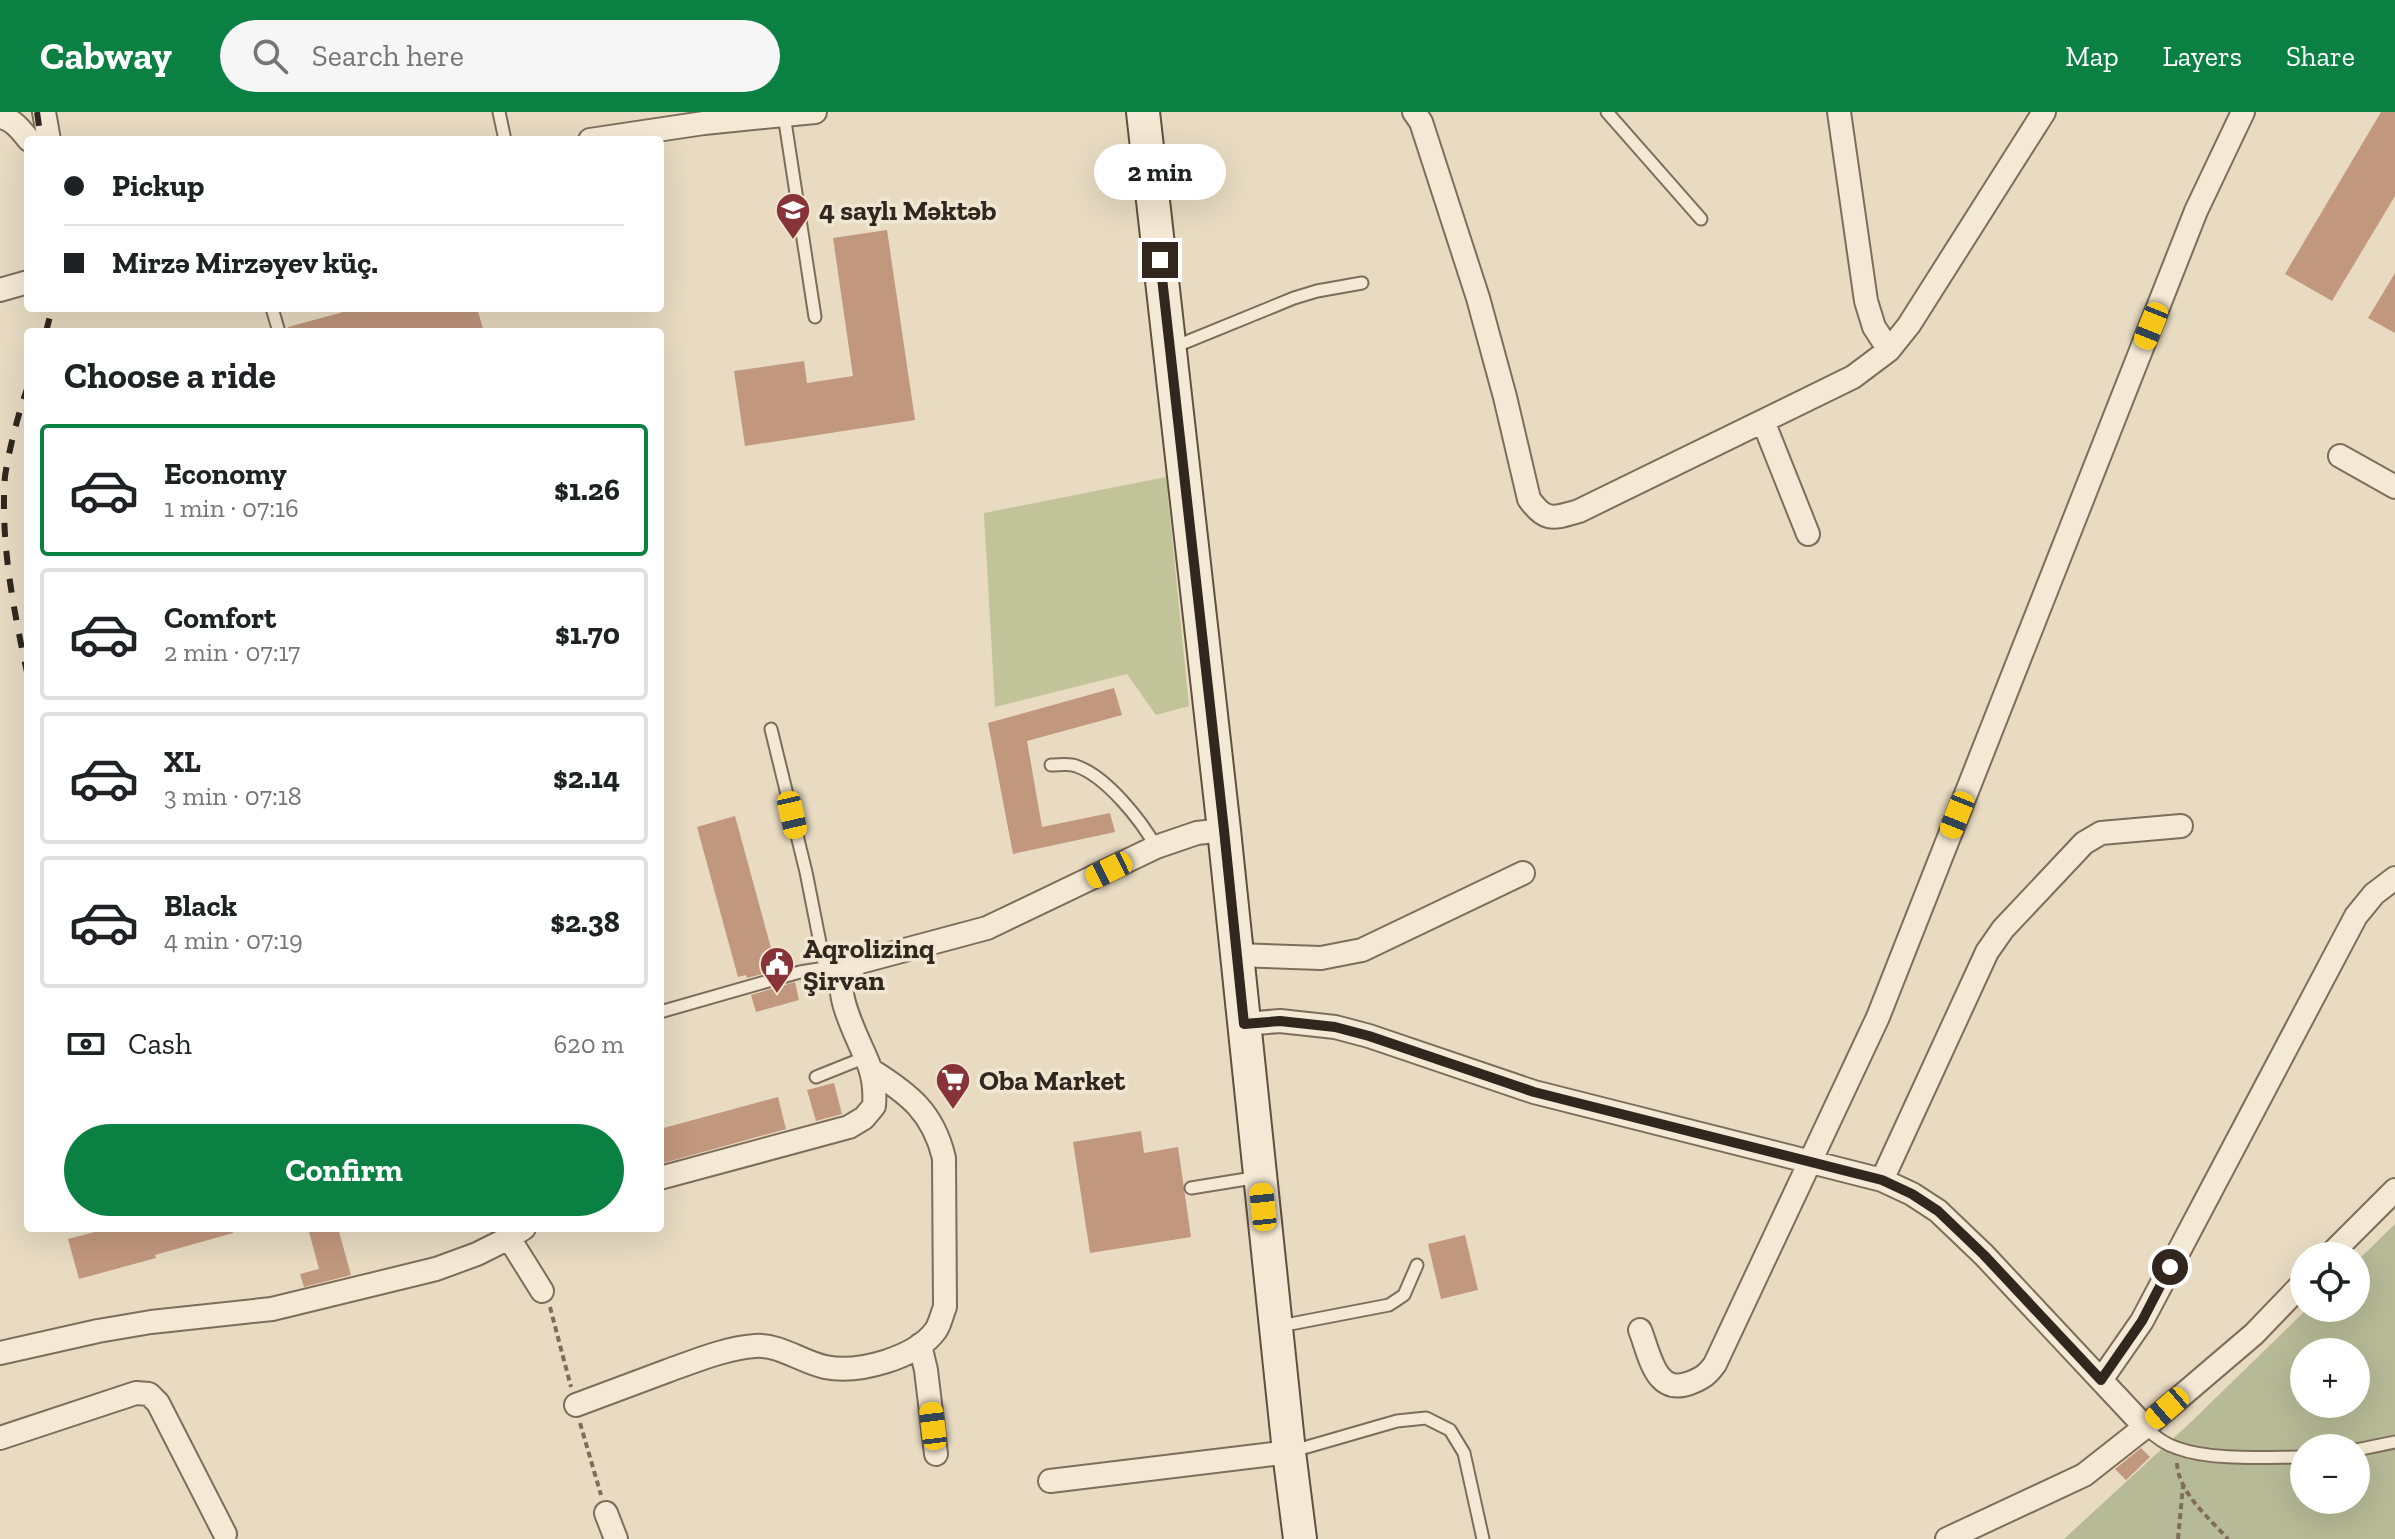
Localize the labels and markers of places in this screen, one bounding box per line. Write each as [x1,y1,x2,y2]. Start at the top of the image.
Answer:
school or university icon: 4 saylı Məktəb [774,191,812,241]
place label: 4 saylı Məktəb [819,194,997,227]
place label: Aqrolizinq Şirvan [803,932,935,997]
public building icon: Aqrolizinq Şirvan [758,945,796,995]
supermarket icon: Oba Market [934,1061,972,1111]
place label: Oba Market [979,1064,1126,1097]

